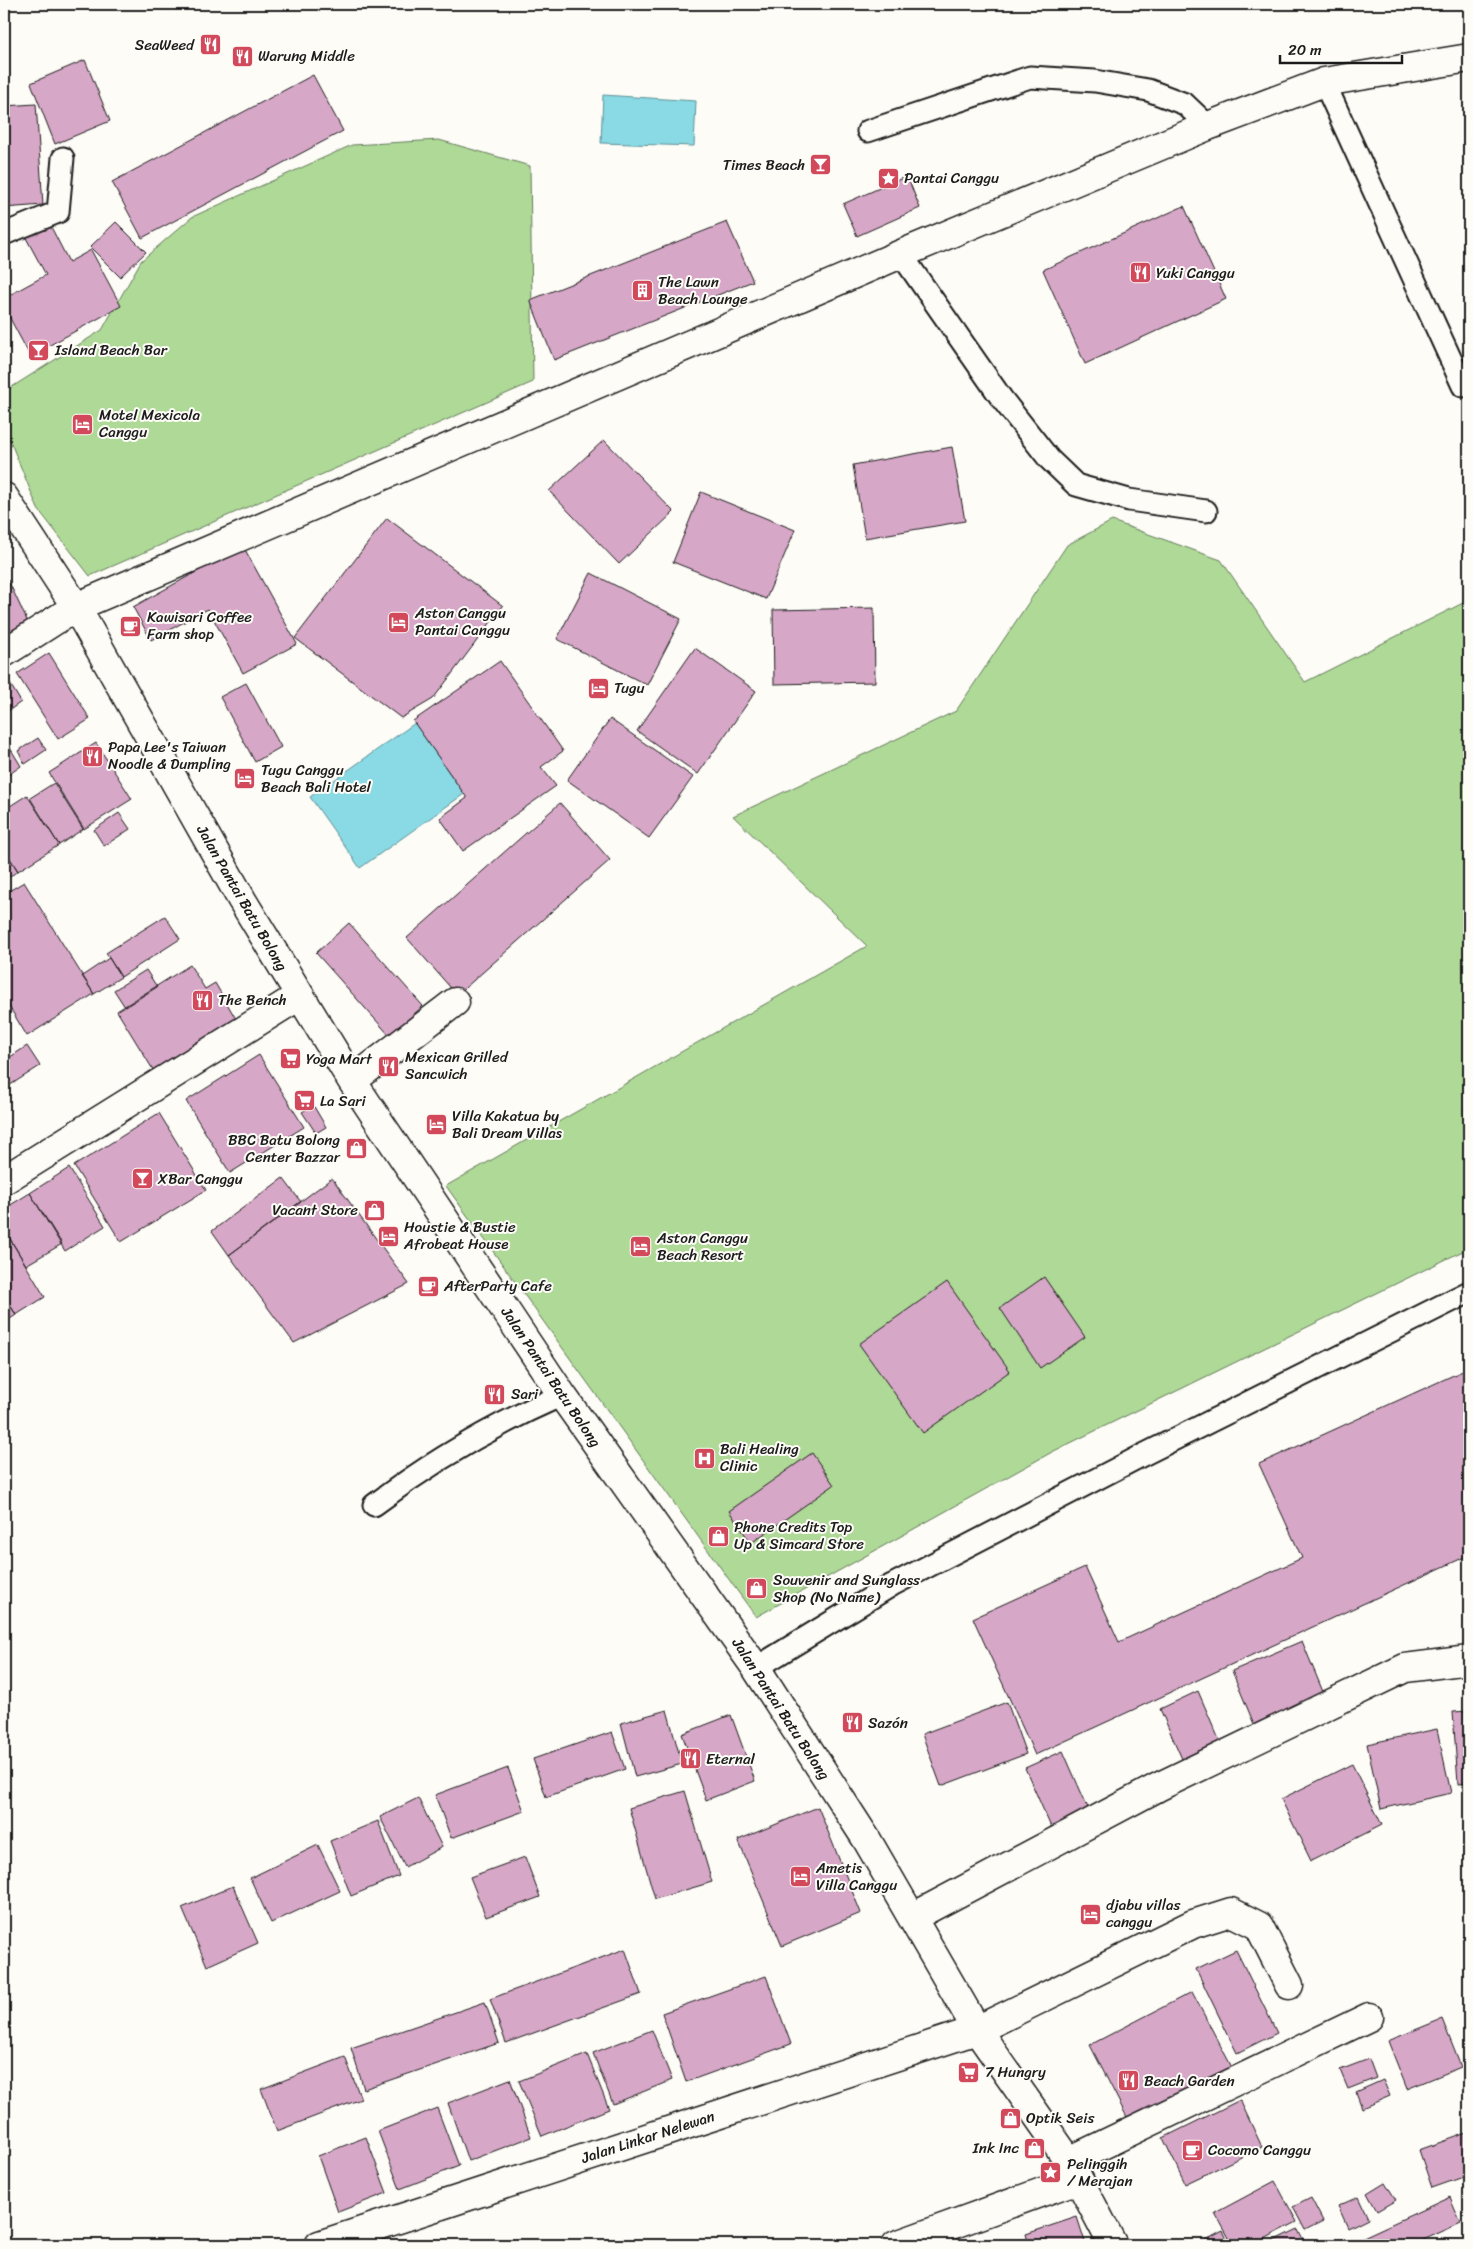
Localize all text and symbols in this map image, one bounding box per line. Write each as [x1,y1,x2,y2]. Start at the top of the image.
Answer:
place label: SeaWeed [135,32,195,58]
scale bar [1280,32,1403,64]
restaurant icon: SeaWeed [198,33,222,57]
text: 20 m [1288,37,1322,63]
place label: Warung Middle [258,43,355,69]
restaurant icon: Warung Middle [230,44,254,68]
place label: Times Beach [723,152,805,178]
bar icon: Times Beach [809,153,833,177]
place label: Pantai Canggu [904,165,999,191]
place icon: Pantai Canggu [876,166,900,190]
place label: Yuki Canggu [1156,260,1235,286]
restaurant icon: Yuki Canggu [1128,261,1152,285]
place label: The Lawn Beach Lounge [658,269,748,312]
building icon: The Lawn Beach Lounge [630,279,654,303]
place label: Island Beach Bar [54,337,168,363]
bar icon: Island Beach Bar [27,338,51,362]
place label: Motel Mexicola Canggu [99,402,201,445]
hotel icon: Motel Mexicola Canggu [71,412,95,436]
place label: Aston Canggu Pantai Canggu [414,600,510,643]
place label: Kawisari Coffee Farm shop [147,604,252,647]
hotel icon: Aston Canggu Pantai Canggu [387,610,411,634]
cafe icon: Kawisari Coffee Farm shop [119,614,143,638]
place label: Tugu [614,675,645,701]
hotel icon: Tugu [586,676,610,700]
place label: Papa Lee's Taiwan Noodle & Dumpling [108,734,231,777]
restaurant icon: Papa Lee's Taiwan Noodle & Dumpling [80,744,104,768]
place label: Tugu Canggu Beach Bali Hotel [261,757,371,800]
hotel icon: Tugu Canggu Beach Bali Hotel [233,767,257,791]
street label: Jalan Pantai Batu Bolong [189,819,295,976]
place label: The Bench [218,987,287,1013]
restaurant icon: The Bench [190,988,214,1012]
place label: Mexican Grilled Sancwich [405,1044,509,1087]
place label: Yoga Mart [306,1046,373,1072]
supermarket icon: Yoga Mart [278,1047,302,1071]
restaurant icon: Mexican Grilled Sancwich [377,1054,401,1078]
place label: La Sari [320,1088,366,1114]
supermarket icon: La Sari [292,1089,316,1113]
place label: Villa Kakatua by Bali Dream Villas [452,1103,563,1146]
hotel icon: Villa Kakatua by Bali Dream Villas [424,1113,448,1137]
place label: BBC Batu Bolong Center Bazzar [228,1127,341,1170]
shop icon: BBC Batu Bolong Center Bazzar [344,1137,368,1161]
place label: XBar Canggu [157,1166,243,1192]
bar icon: XBar Canggu [130,1167,154,1191]
place label: Vacant Store [272,1197,358,1223]
shop icon: Vacant Store [362,1198,386,1222]
place label: Houstie & Bustie Afrobeat House [403,1214,516,1257]
hotel icon: Houstie & Bustie Afrobeat House [376,1224,400,1248]
place label: Aston Canggu Beach Resort [656,1225,748,1268]
hotel icon: Aston Canggu Beach Resort [629,1235,653,1259]
place label: AfterParty Cafe [443,1273,552,1299]
cafe icon: AfterParty Cafe [416,1274,440,1298]
street label: Jalan Pantai Batu Bolong [494,1300,608,1453]
place label: Sari [511,1381,539,1407]
restaurant icon: Sari [483,1382,507,1406]
place label: Bali Healing Clinic [720,1436,799,1479]
hospital icon: Bali Healing Clinic [692,1446,716,1470]
place label: Phone Credits Top Up & Simcard Store [734,1514,864,1557]
shop icon: Phone Credits Top Up & Simcard Store [706,1524,730,1548]
place label: Souvenir and Sunglass Shop (No Name) [773,1567,920,1610]
shop icon: Souvenir and Sunglass Shop (No Name) [745,1577,769,1601]
street label: Jalan Pantai Batu Bolong [725,1632,837,1786]
place label: Sazón [868,1710,908,1736]
restaurant icon: Sazón [840,1711,864,1735]
place label: Eternal [706,1746,755,1772]
restaurant icon: Eternal [678,1747,702,1771]
place label: Ametis Villa Canggu [815,1855,897,1898]
hotel icon: Ametis Villa Canggu [788,1865,812,1889]
place label: djabu villas canggu [1106,1892,1180,1935]
hotel icon: djabu villas canggu [1078,1902,1102,1926]
place label: 7 Hungry [985,2059,1046,2085]
supermarket icon: 7 Hungry [957,2060,981,2084]
place label: Beach Garden [1144,2068,1235,2094]
restaurant icon: Beach Garden [1116,2069,1140,2093]
street label: Jalan Linkar Nelewan [577,2103,718,2171]
place label: Optik Seis [1026,2105,1094,2131]
shop icon: Optik Seis [998,2106,1022,2130]
place label: Ink Inc [972,2135,1020,2161]
shop icon: Ink Inc [1023,2136,1047,2160]
place label: Cocomo Canggu [1208,2137,1311,2163]
cafe icon: Cocomo Canggu [1180,2138,1204,2162]
place label: Pelinggih / Merajan [1067,2151,1133,2194]
place icon: Pelinggih / Merajan [1039,2161,1063,2185]

